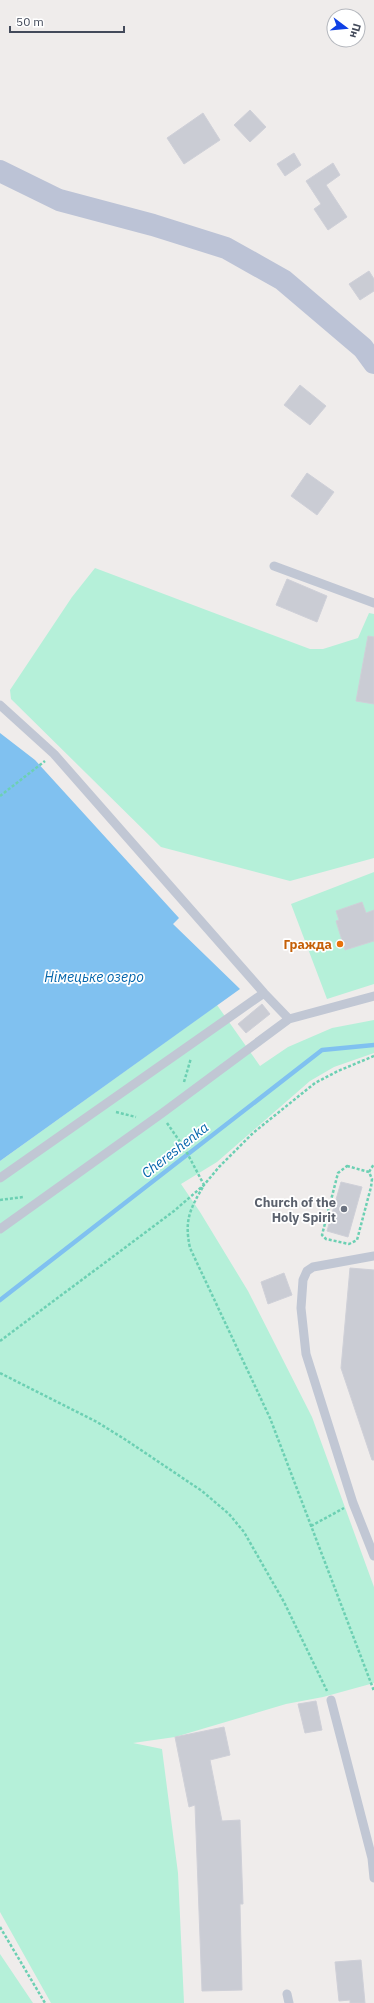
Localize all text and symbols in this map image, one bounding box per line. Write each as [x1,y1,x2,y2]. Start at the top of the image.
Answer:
scale bar [10,8,124,34]
north arrow [326,8,366,48]
text: 50 m [16,14,44,29]
text: Пн [347,22,364,40]
place label: Гражда [283,936,332,953]
marker: Гражда [335,939,345,949]
water label: Німецьке озеро [44,968,144,986]
water label: Chereshenka [138,1118,212,1182]
place label: Church of the Holy Spirit [254,1194,336,1226]
marker: Church of the Holy Spirit [339,1204,349,1214]

